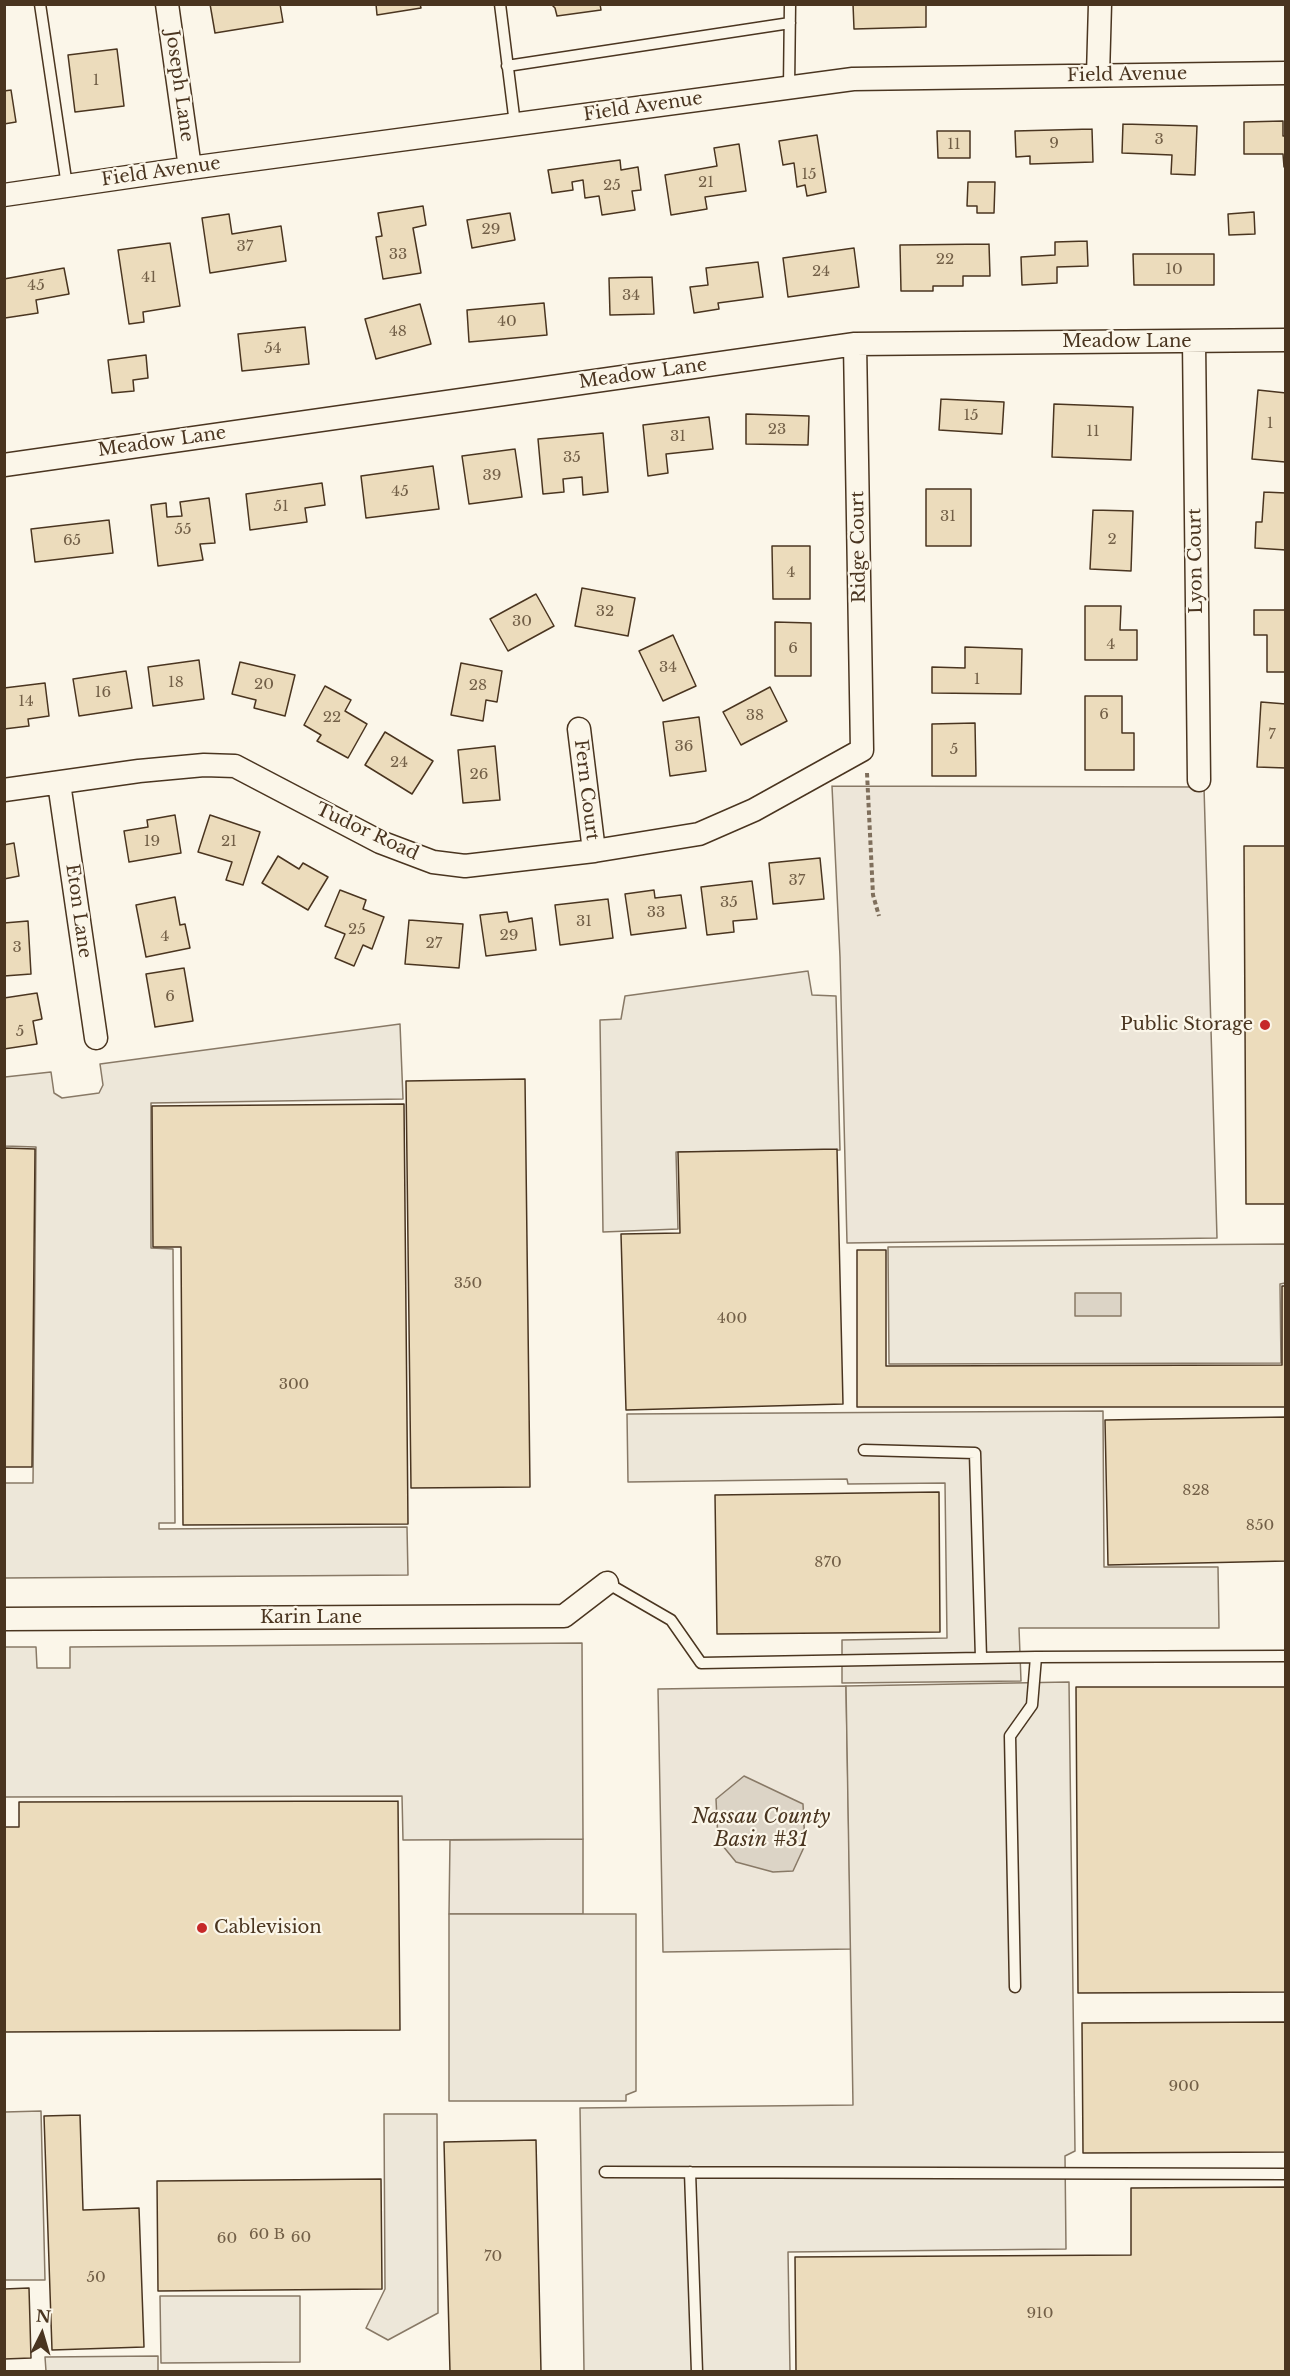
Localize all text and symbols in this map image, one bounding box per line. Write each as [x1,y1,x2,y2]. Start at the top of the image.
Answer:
street label: Joseph Lane [160,29,198,143]
street label: Field Avenue [1067,63,1187,87]
house number: 1 [93,72,99,90]
street label: Field Avenue [582,88,704,126]
house number: 3 [1154,131,1164,149]
house number: 9 [1049,135,1059,153]
house number: 11 [947,136,961,154]
street label: Field Avenue [100,153,222,191]
house number: 15 [801,166,817,184]
house number: 21 [698,174,714,192]
house number: 25 [603,177,621,195]
house number: 29 [482,221,500,239]
house number: 37 [237,238,253,256]
house number: 33 [389,246,407,264]
house number: 22 [936,251,954,269]
house number: 10 [1165,261,1183,279]
house number: 24 [812,263,830,281]
house number: 41 [141,269,157,287]
house number: 45 [27,277,45,295]
house number: 34 [622,287,640,305]
house number: 40 [497,313,517,331]
house number: 48 [389,323,407,341]
street label: Meadow Lane [1062,331,1192,353]
house number: 54 [264,340,282,358]
street label: Meadow Lane [577,354,709,394]
house number: 15 [963,407,979,425]
house number: 1 [1267,415,1273,433]
house number: 23 [768,421,786,439]
street label: Meadow Lane [96,422,228,462]
house number: 11 [1086,423,1100,441]
house number: 31 [670,428,686,446]
house number: 35 [563,449,581,467]
house number: 39 [483,467,501,485]
house number: 45 [391,483,409,501]
street label: Ridge Court [847,491,871,603]
house number: 51 [273,498,289,516]
house number: 31 [940,508,956,526]
street label: Lyon Court [1184,508,1208,614]
house number: 55 [174,521,192,539]
house number: 2 [1107,531,1117,549]
house number: 65 [63,532,81,550]
house number: 4 [787,564,795,582]
house number: 32 [596,603,614,621]
house number: 30 [512,613,532,631]
house number: 4 [1107,636,1115,654]
house number: 6 [788,640,798,658]
house number: 34 [659,659,677,677]
house number: 1 [974,671,980,689]
house number: 18 [168,674,184,692]
house number: 20 [254,676,274,694]
house number: 28 [469,677,487,695]
house number: 16 [95,684,111,702]
house number: 14 [18,693,34,711]
house number: 6 [1099,706,1109,724]
house number: 38 [746,707,764,725]
house number: 22 [323,709,341,727]
house number: 7 [1268,726,1276,744]
street label: Fern Court [569,738,603,842]
house number: 36 [675,738,693,756]
house number: 5 [950,741,958,759]
house number: 24 [390,754,408,772]
house number: 26 [470,766,488,784]
street label: Tudor Road [312,799,422,865]
house number: 19 [144,833,160,851]
house number: 21 [221,833,237,851]
street label: Eton Lane [61,862,95,960]
house number: 37 [789,872,805,890]
house number: 35 [720,894,738,912]
house number: 33 [647,904,665,922]
house number: 31 [576,913,592,931]
house number: 25 [348,921,366,939]
house number: 29 [500,927,518,945]
house number: 4 [161,928,169,946]
house number: 27 [426,935,442,953]
house number: 3 [12,939,22,957]
house number: 6 [165,988,175,1006]
place label: Public Storage [1120,1014,1253,1036]
marker: Public Storage [1258,1018,1272,1032]
house number: 5 [16,1023,24,1041]
house number: 350 [454,1275,482,1293]
house number: 400 [717,1310,747,1328]
house number: 300 [279,1376,309,1394]
house number: 828 [1182,1482,1210,1500]
house number: 850 [1246,1517,1274,1535]
house number: 870 [814,1554,842,1572]
street label: Karin Lane [260,1607,362,1629]
water label: Nassau County Basin #31 [692,1805,830,1852]
place label: Cablevision [214,1917,322,1939]
marker: Cablevision [195,1921,209,1935]
house number: 900 [1168,2078,1200,2096]
house number: 60 B [249,2226,285,2244]
house number: 60 [291,2229,311,2247]
house number: 60 [217,2230,237,2248]
house number: 70 [484,2248,502,2266]
house number: 50 [86,2269,106,2287]
north arrow [12,2304,72,2364]
text: N [35,2305,52,2327]
house number: 910 [1026,2305,1054,2323]

